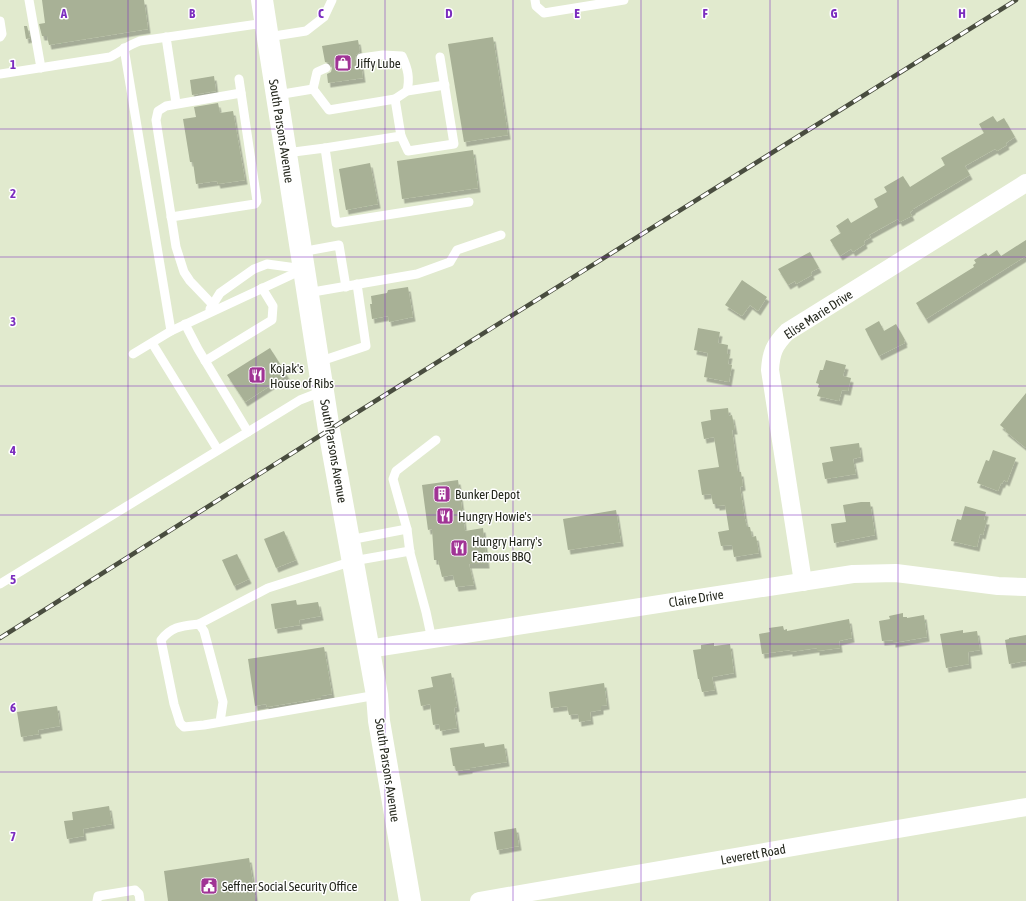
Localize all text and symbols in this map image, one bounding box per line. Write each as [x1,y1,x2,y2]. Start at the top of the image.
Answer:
text: A [60,6,68,21]
text: B [189,6,196,21]
text: C [318,6,324,21]
text: D [445,6,453,21]
text: E [574,6,580,21]
text: F [702,6,708,21]
text: G [831,6,838,21]
text: H [958,6,966,21]
shop icon: Jiffy Lube [333,53,353,73]
place label: Jiffy Lube [356,56,401,71]
text: 1 [10,57,16,72]
street label: South Parsons Avenue [266,78,297,184]
text: 2 [10,186,16,201]
street label: Elise Marie Drive [781,287,855,342]
text: 3 [10,314,16,329]
place label: Kojak's House of Ribs [270,361,334,391]
restaurant icon: Kojak's House of Ribs [247,365,267,385]
street label: South Parsons Avenue [317,398,350,504]
text: 4 [9,443,16,458]
building icon: Bunker Depot [432,484,452,504]
place label: Bunker Depot [455,487,520,502]
restaurant icon: Hungry Howie's [435,506,455,526]
place label: Hungry Howie's [458,509,532,524]
place label: Hungry Harry's Famous BBQ [472,534,542,564]
restaurant icon: Hungry Harry's Famous BBQ [449,538,469,558]
text: 5 [10,572,16,587]
street label: Claire Drive [668,587,725,610]
text: 6 [10,700,16,715]
street label: South Parsons Avenue [372,717,403,823]
text: 7 [10,829,16,844]
street label: Leverett Road [719,841,787,868]
public building icon: Seffner Social Security Office [199,876,219,896]
place label: Seffner Social Security Office [222,879,357,894]

